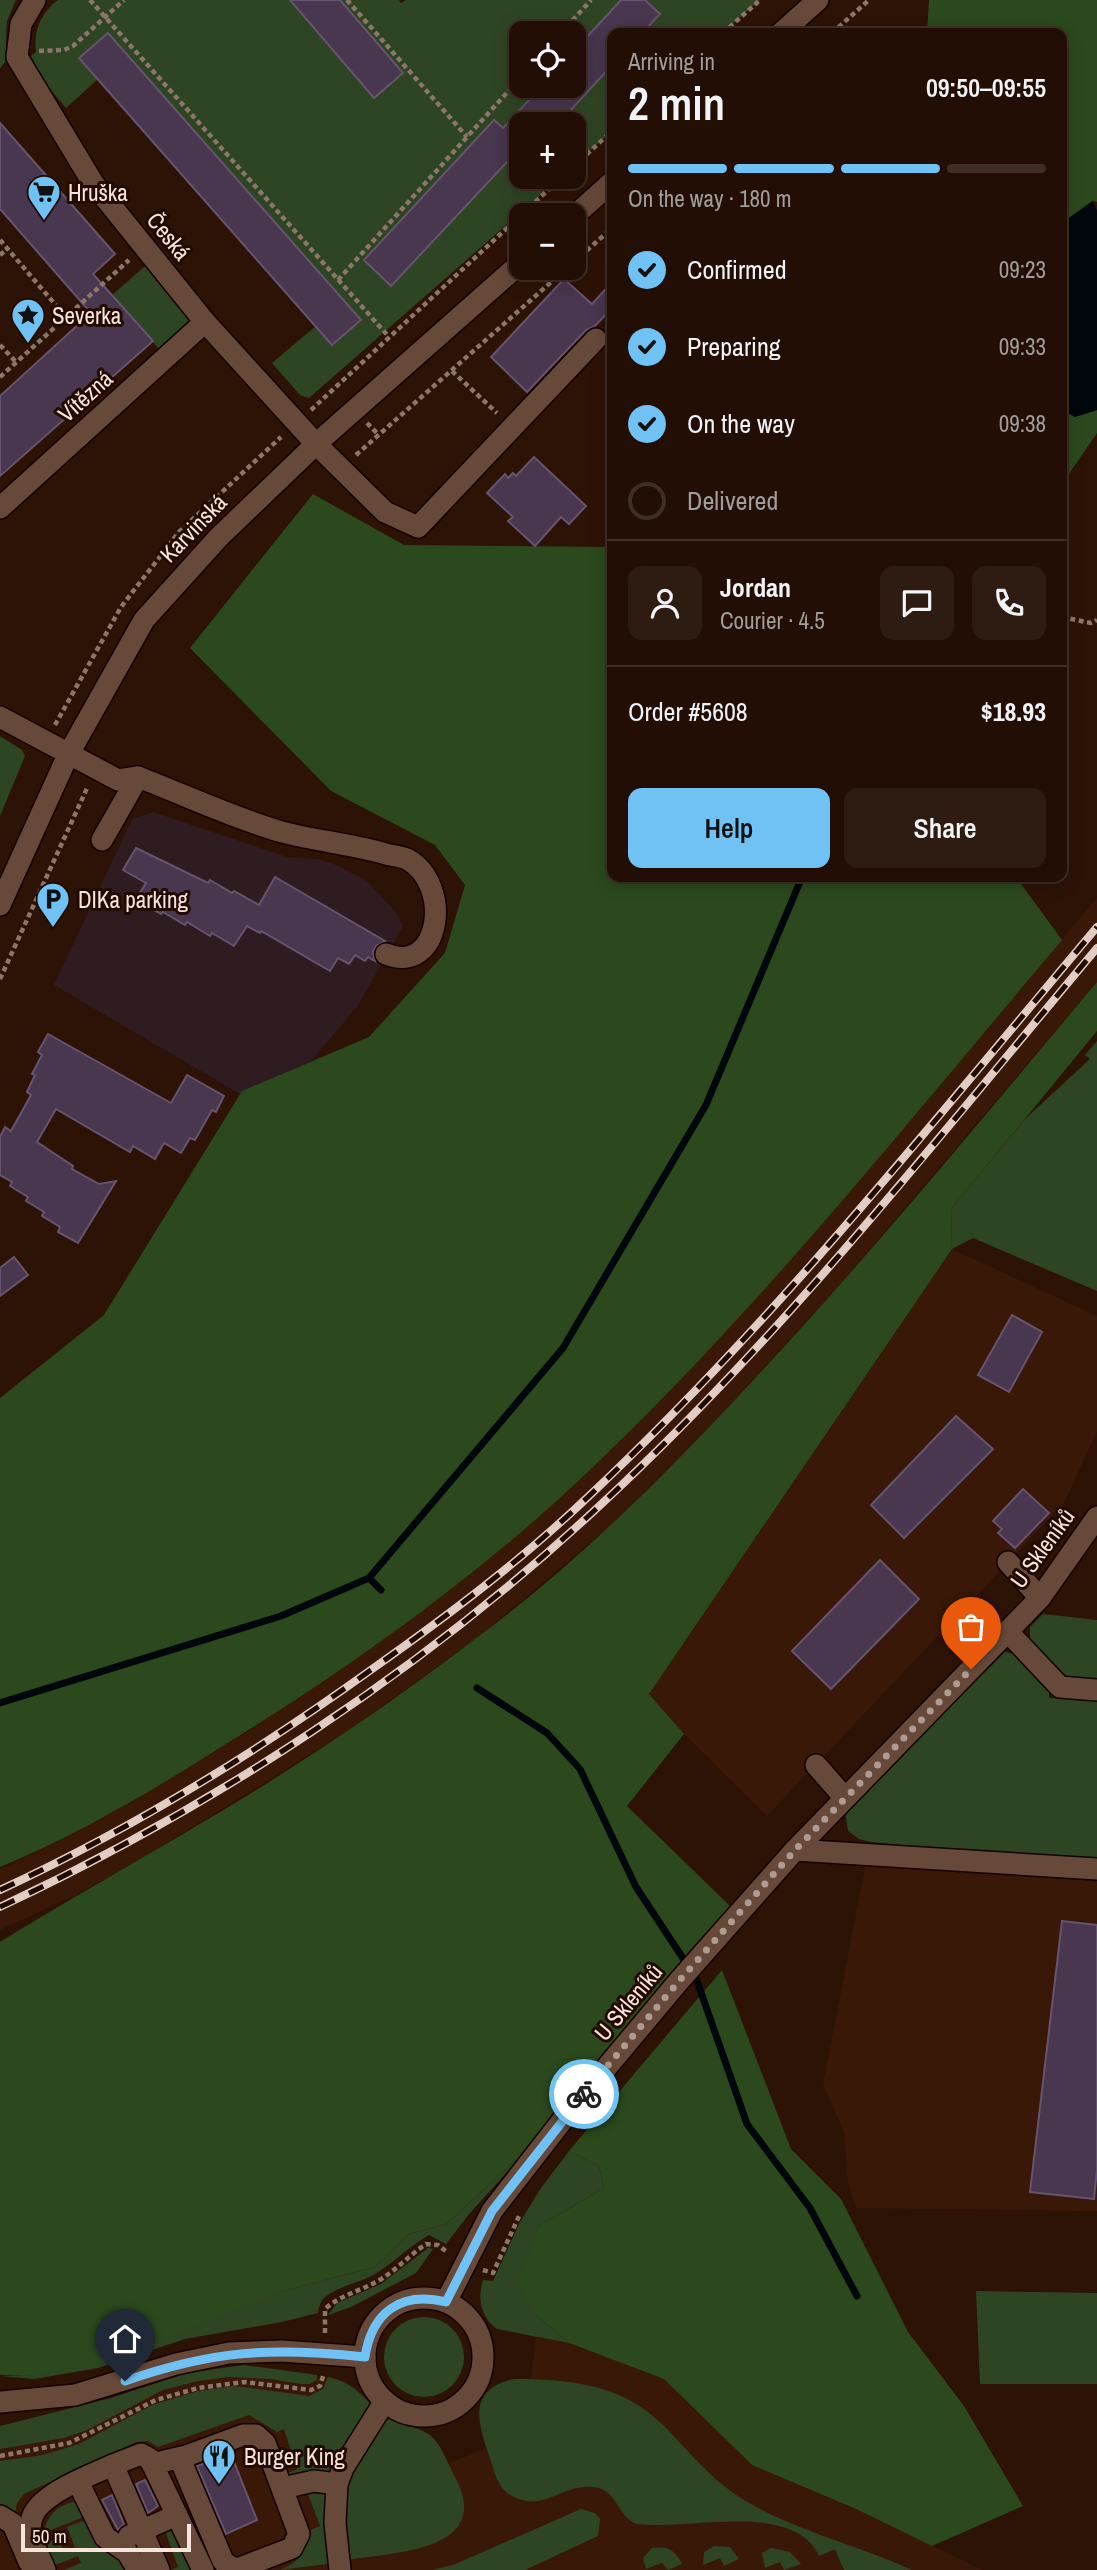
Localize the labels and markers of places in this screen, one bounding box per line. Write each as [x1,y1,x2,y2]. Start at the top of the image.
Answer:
supermarket icon: Hruška [25,173,63,222]
place label: Hruška [68,177,128,208]
place icon: Severka [9,296,47,345]
place label: Severka [52,300,122,331]
parking icon: DIKa parking [34,880,72,929]
place label: DIKa parking [78,884,189,915]
pin [941,1597,1001,1669]
pin [95,2309,155,2381]
restaurant icon: Burger King [200,2437,238,2486]
place label: Burger King [244,2441,345,2472]

